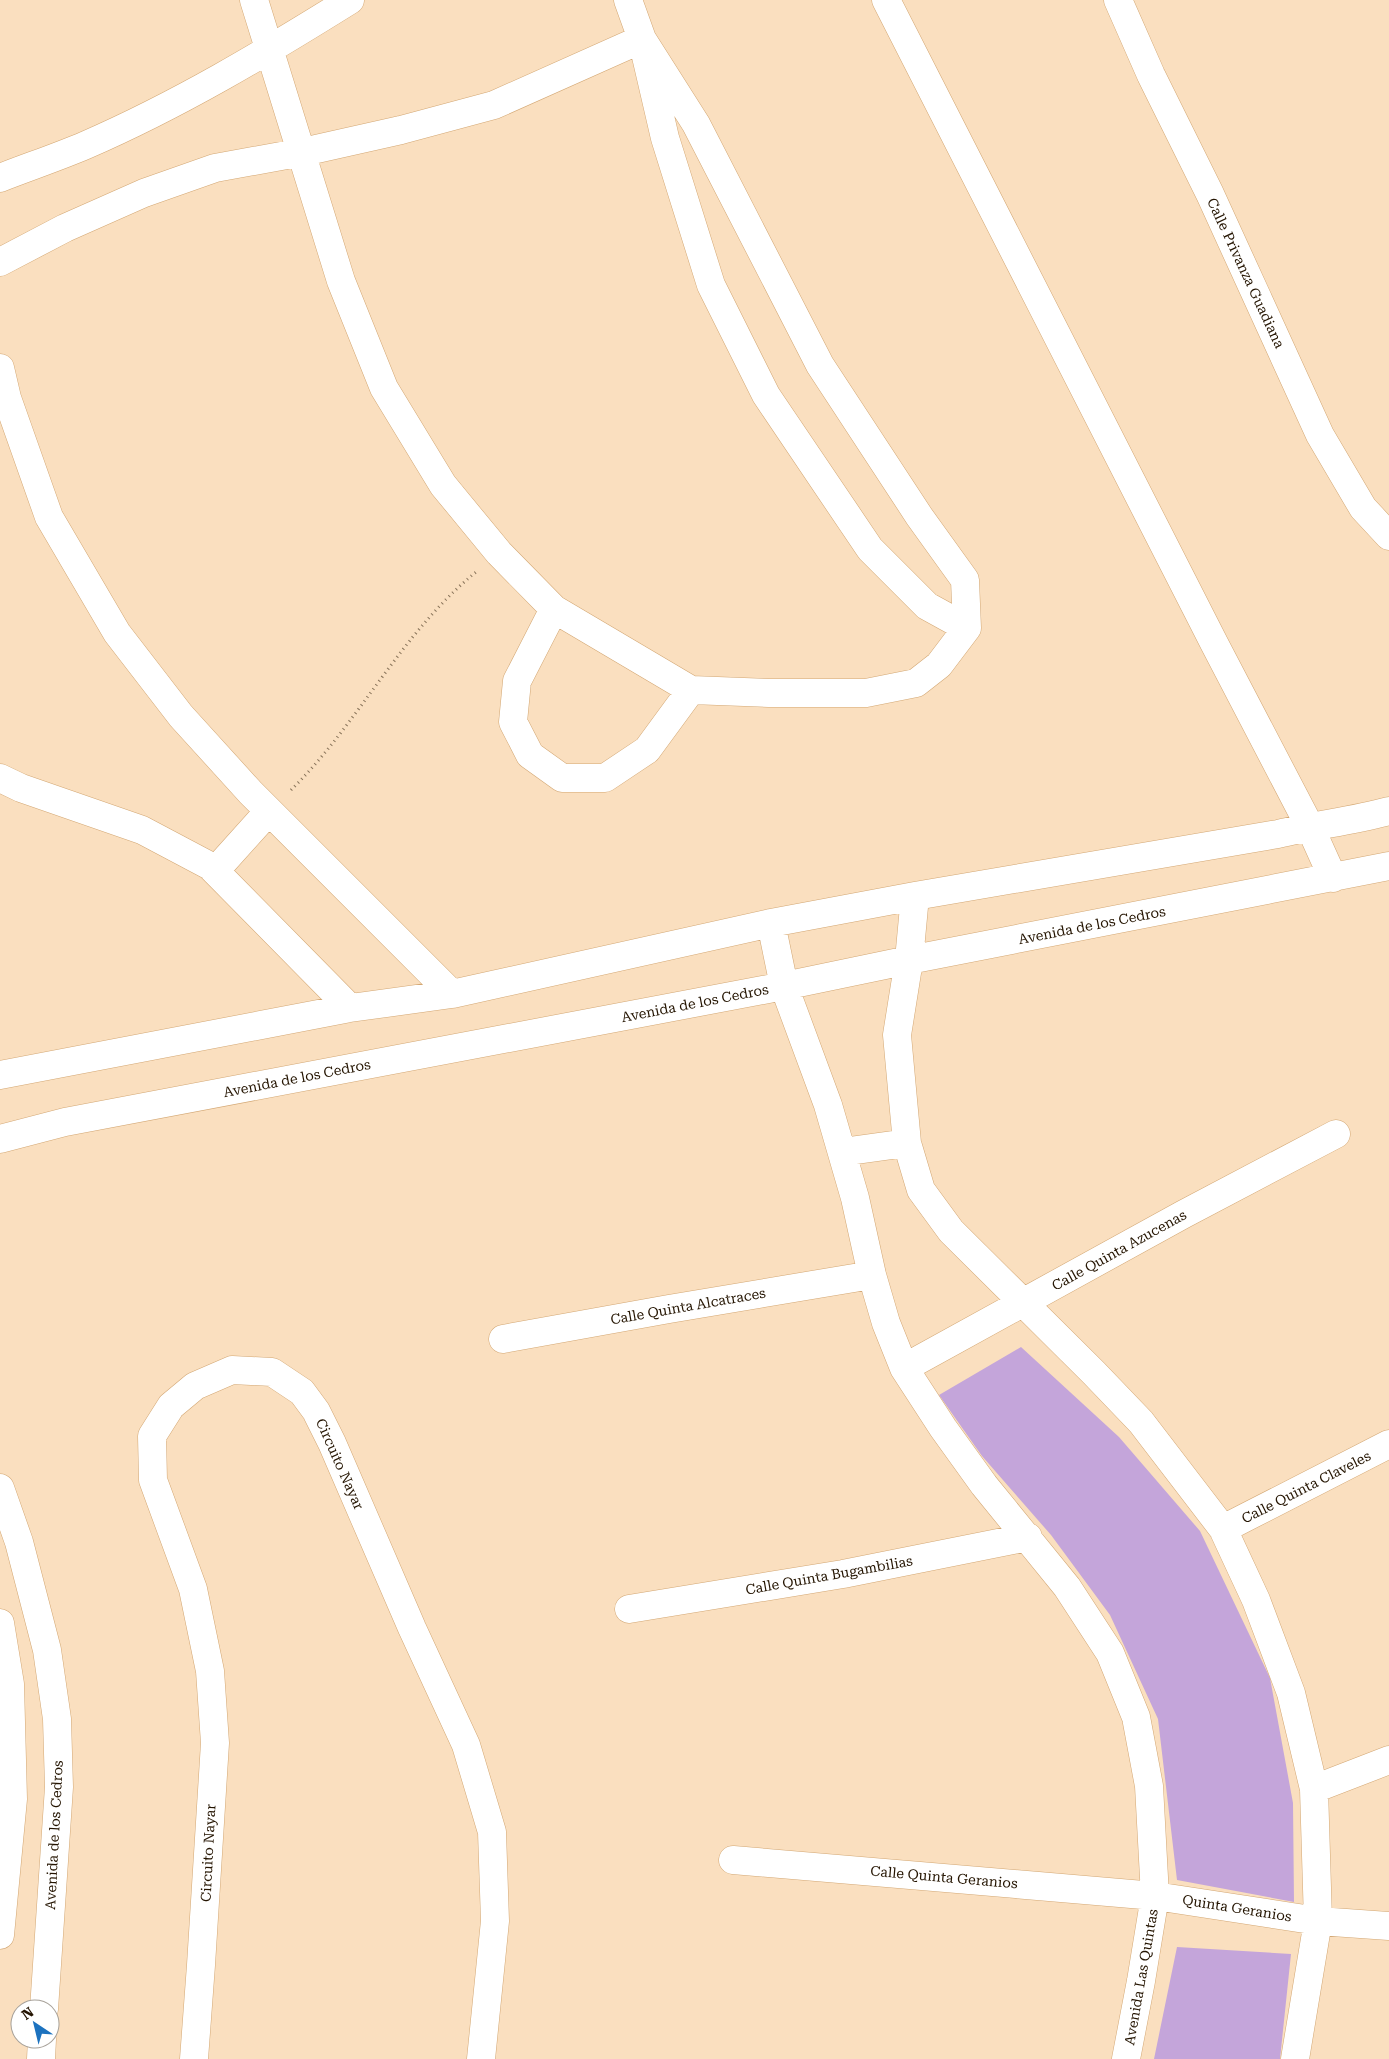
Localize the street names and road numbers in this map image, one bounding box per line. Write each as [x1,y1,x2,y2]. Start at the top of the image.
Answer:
street label: Calle Privanza Guadiana [1204,195,1288,351]
street label: Avenida de los Cedros [1017,903,1167,947]
street label: Avenida de los Cedros [620,981,770,1025]
street label: Avenida de los Cedros [222,1056,372,1100]
street label: Calle Quinta Azucenas [1049,1206,1189,1294]
street label: Calle Quinta Alcatraces [609,1284,767,1328]
street label: Circuito Nayar [313,1416,367,1512]
street label: Calle Quinta Claveles [1239,1447,1374,1527]
street label: Calle Quinta Bugambilias [744,1552,914,1598]
street label: Avenida de los Cedros [42,1760,66,1910]
street label: Circuito Nayar [197,1803,219,1902]
street label: Calle Quinta Geranios [870,1863,1019,1891]
street label: Quinta Geranios [1181,1891,1293,1925]
street label: Avenida Las Quintas [1121,1907,1161,2046]

